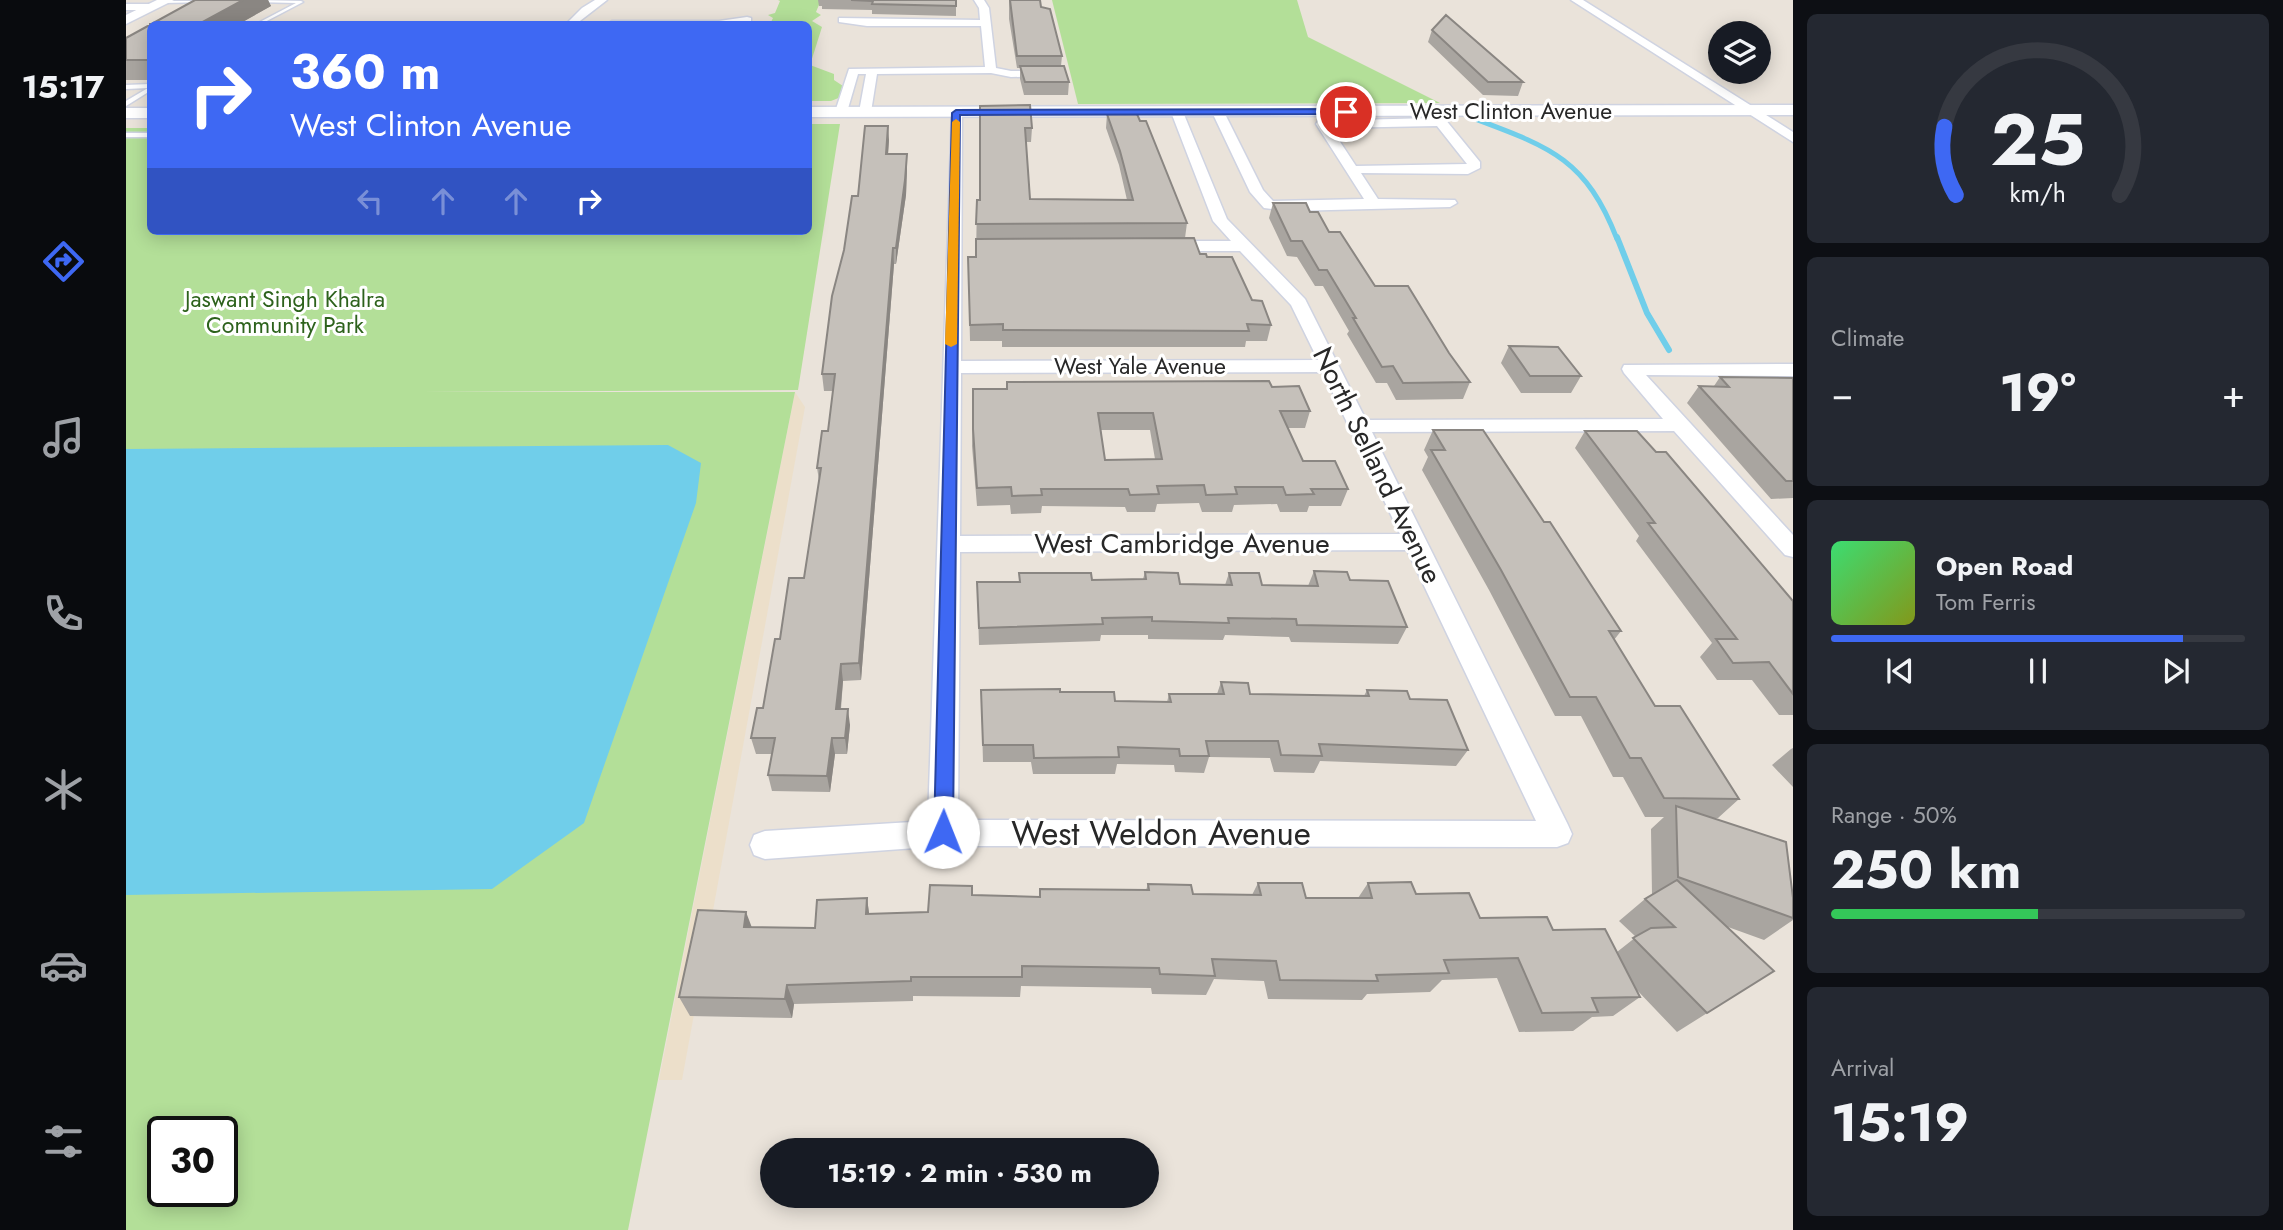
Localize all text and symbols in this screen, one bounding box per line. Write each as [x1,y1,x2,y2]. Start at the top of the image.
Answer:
map controls [1708,21,1771,84]
button: layers [1708,21,1771,84]
text: 360 m [290,37,441,107]
icon: right [175,49,266,140]
text: 15:17 [22,64,104,110]
pin [1316,82,1376,142]
text: 25 [1991,87,2085,192]
icon: arrive [1327,93,1365,131]
street label: West Clinton Avenue [1410,94,1612,128]
text: West Clinton Avenue [290,102,571,148]
text: km/h [2010,174,2066,210]
icon: left [351,182,389,220]
icon: ahead [424,182,462,220]
icon: ahead [497,182,535,220]
icon: right [570,182,608,220]
icon: directions [39,237,88,286]
park label: Jaswant Singh Khalra Community Park [182,282,385,342]
text: Climate [1831,321,1904,355]
street label: North Selland Avenue [1302,340,1453,591]
street label: West Yale Avenue [1054,349,1226,383]
text: 19° [1999,355,2076,431]
text: − [1831,366,1853,421]
text: + [2222,366,2245,421]
icon: music [39,413,88,462]
street label: West Cambridge Avenue [1034,523,1330,564]
text: Open Road [1936,547,2073,585]
text: Tom Ferris [1936,585,2035,619]
icon: phone [39,589,88,638]
icon: previous [1881,652,1919,690]
icon: pause [2019,652,2057,690]
icon: next [2157,652,2195,690]
icon: climate [39,765,88,814]
position arrow [906,795,980,869]
text: Range · 50% [1831,798,1957,832]
street label: West Weldon Avenue [1011,810,1311,857]
text: 250 km [1831,832,2021,908]
icon: car [39,941,88,990]
text: Arrival [1831,1051,1894,1085]
text: 15:19 [1831,1085,1969,1161]
speed limit sign: 30 [147,1116,238,1207]
icon: filters [39,1117,88,1166]
text: 15:19 · 2 min · 530 m [827,1154,1092,1192]

